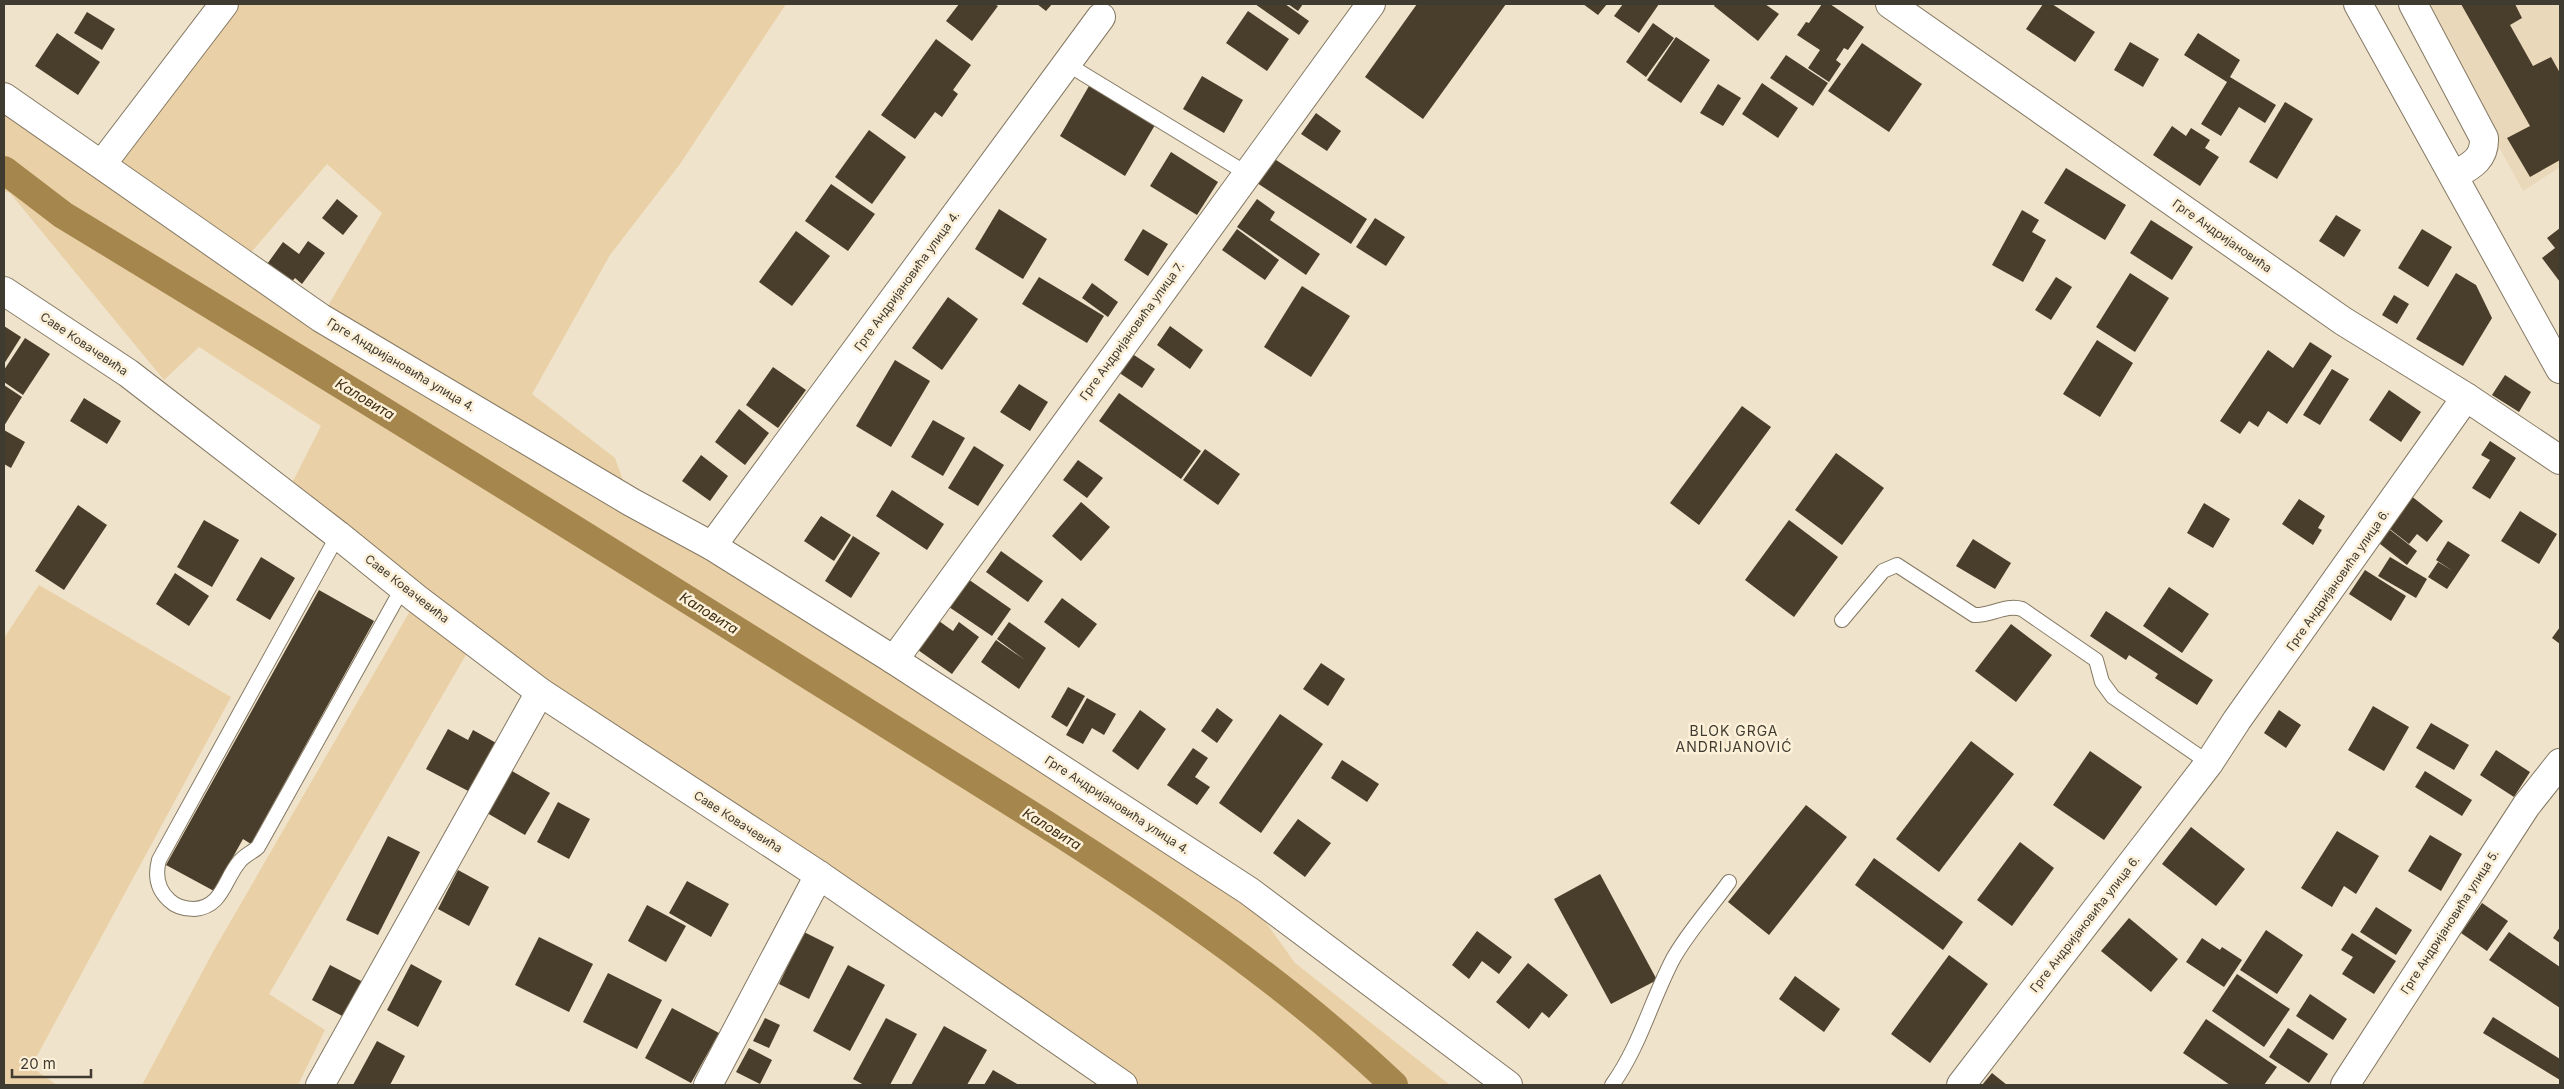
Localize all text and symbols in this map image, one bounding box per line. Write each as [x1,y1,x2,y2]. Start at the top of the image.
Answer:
street label: Грге Андријановића [2170,196,2275,276]
street label: Грге Андријановића улица 4. [851,208,963,354]
street label: Грге Андријановића улица 7. [1076,258,1187,403]
street label: Саве Ковачевића [38,309,131,378]
street label: Грге Андријановића улица 4. [325,314,478,415]
water label: Каловита [333,374,398,423]
street label: Грге Андријановића улица 6. [2283,506,2392,653]
street label: Саве Ковачевића [362,551,452,626]
water label: Каловита [677,588,742,637]
district label: BLOK GRGA ANDRIJANOVIĆ [1676,722,1792,755]
street label: Грге Андријановића улица 4. [1042,752,1193,857]
street label: Саве Ковачевића [691,787,785,856]
water label: Каловита [1020,804,1085,853]
street label: Грге Андријановића улица 5. [2397,847,2502,997]
street label: Грге Андријановића улица 6. [2027,852,2143,995]
scale bar [12,1046,91,1078]
text: 20 m [20,1054,56,1073]

